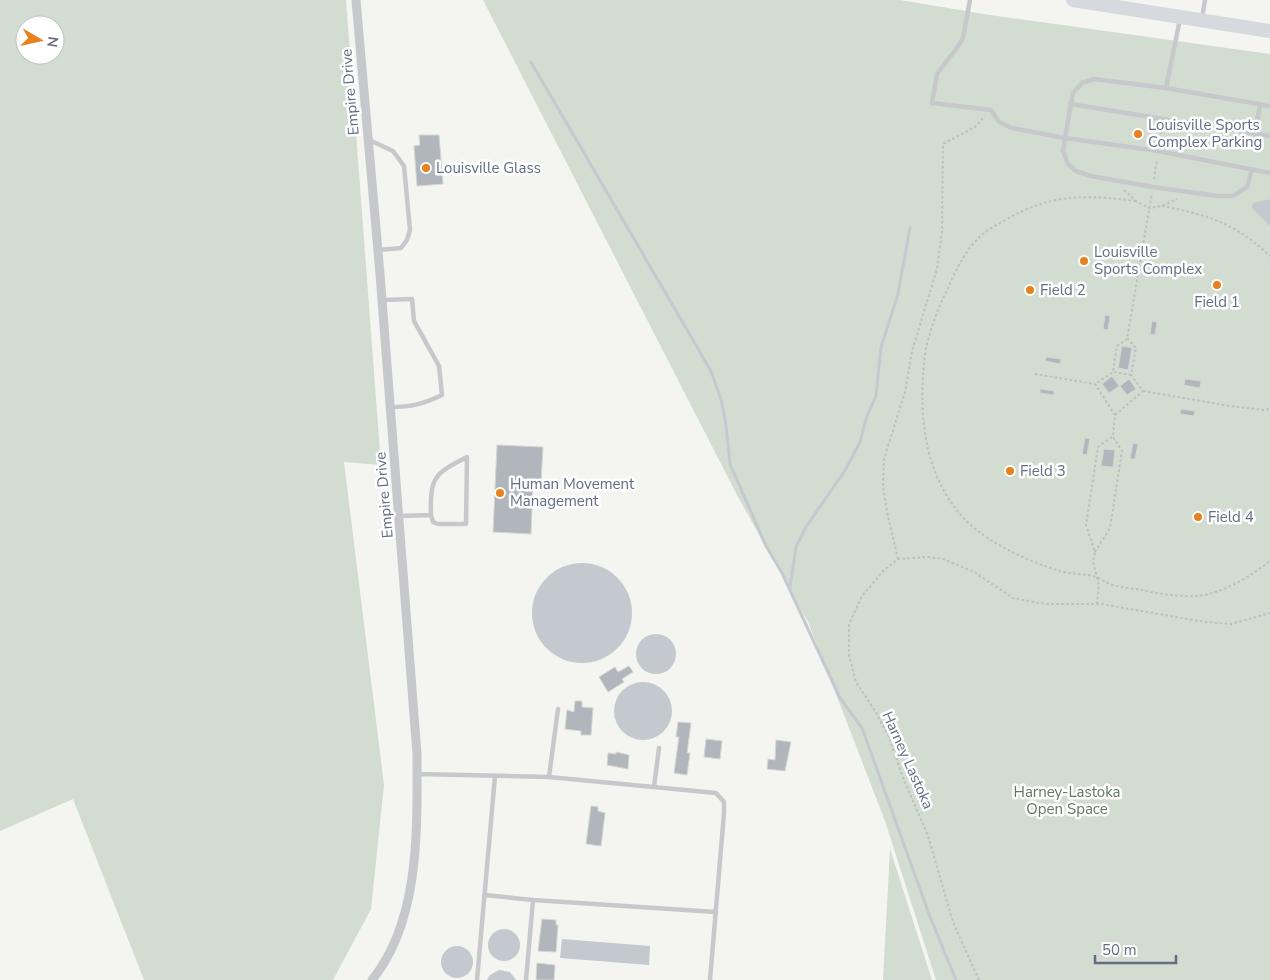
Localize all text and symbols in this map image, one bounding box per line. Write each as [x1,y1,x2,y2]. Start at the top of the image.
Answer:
north arrow [15,15,65,65]
text: N [42,35,63,49]
street label: Empire Drive [336,48,364,136]
place label: Louisville Sports Complex Parking [1148,115,1262,152]
marker: Louisville Sports Complex Parking [1132,128,1144,140]
place label: Louisville Glass [436,158,541,178]
marker: Louisville Glass [420,162,432,174]
place label: Louisville Sports Complex [1094,242,1202,279]
marker: Louisville Sports Complex [1078,255,1090,267]
marker: Field 1 [1211,279,1223,291]
place label: Field 2 [1040,280,1086,300]
marker: Field 2 [1024,284,1036,296]
place label: Field 1 [1194,292,1240,312]
street label: Empire Drive [370,451,398,539]
place label: Field 3 [1020,461,1066,481]
marker: Field 3 [1004,465,1016,477]
place label: Human Movement Management [510,474,635,511]
marker: Human Movement Management [494,487,506,499]
place label: Field 4 [1208,507,1254,527]
marker: Field 4 [1192,511,1204,523]
street label: Harney Lastoka [878,708,938,812]
park label: Harney-Lastoka Open Space [1013,782,1121,819]
scale bar [1095,932,1176,964]
text: 50 m [1102,940,1137,960]

